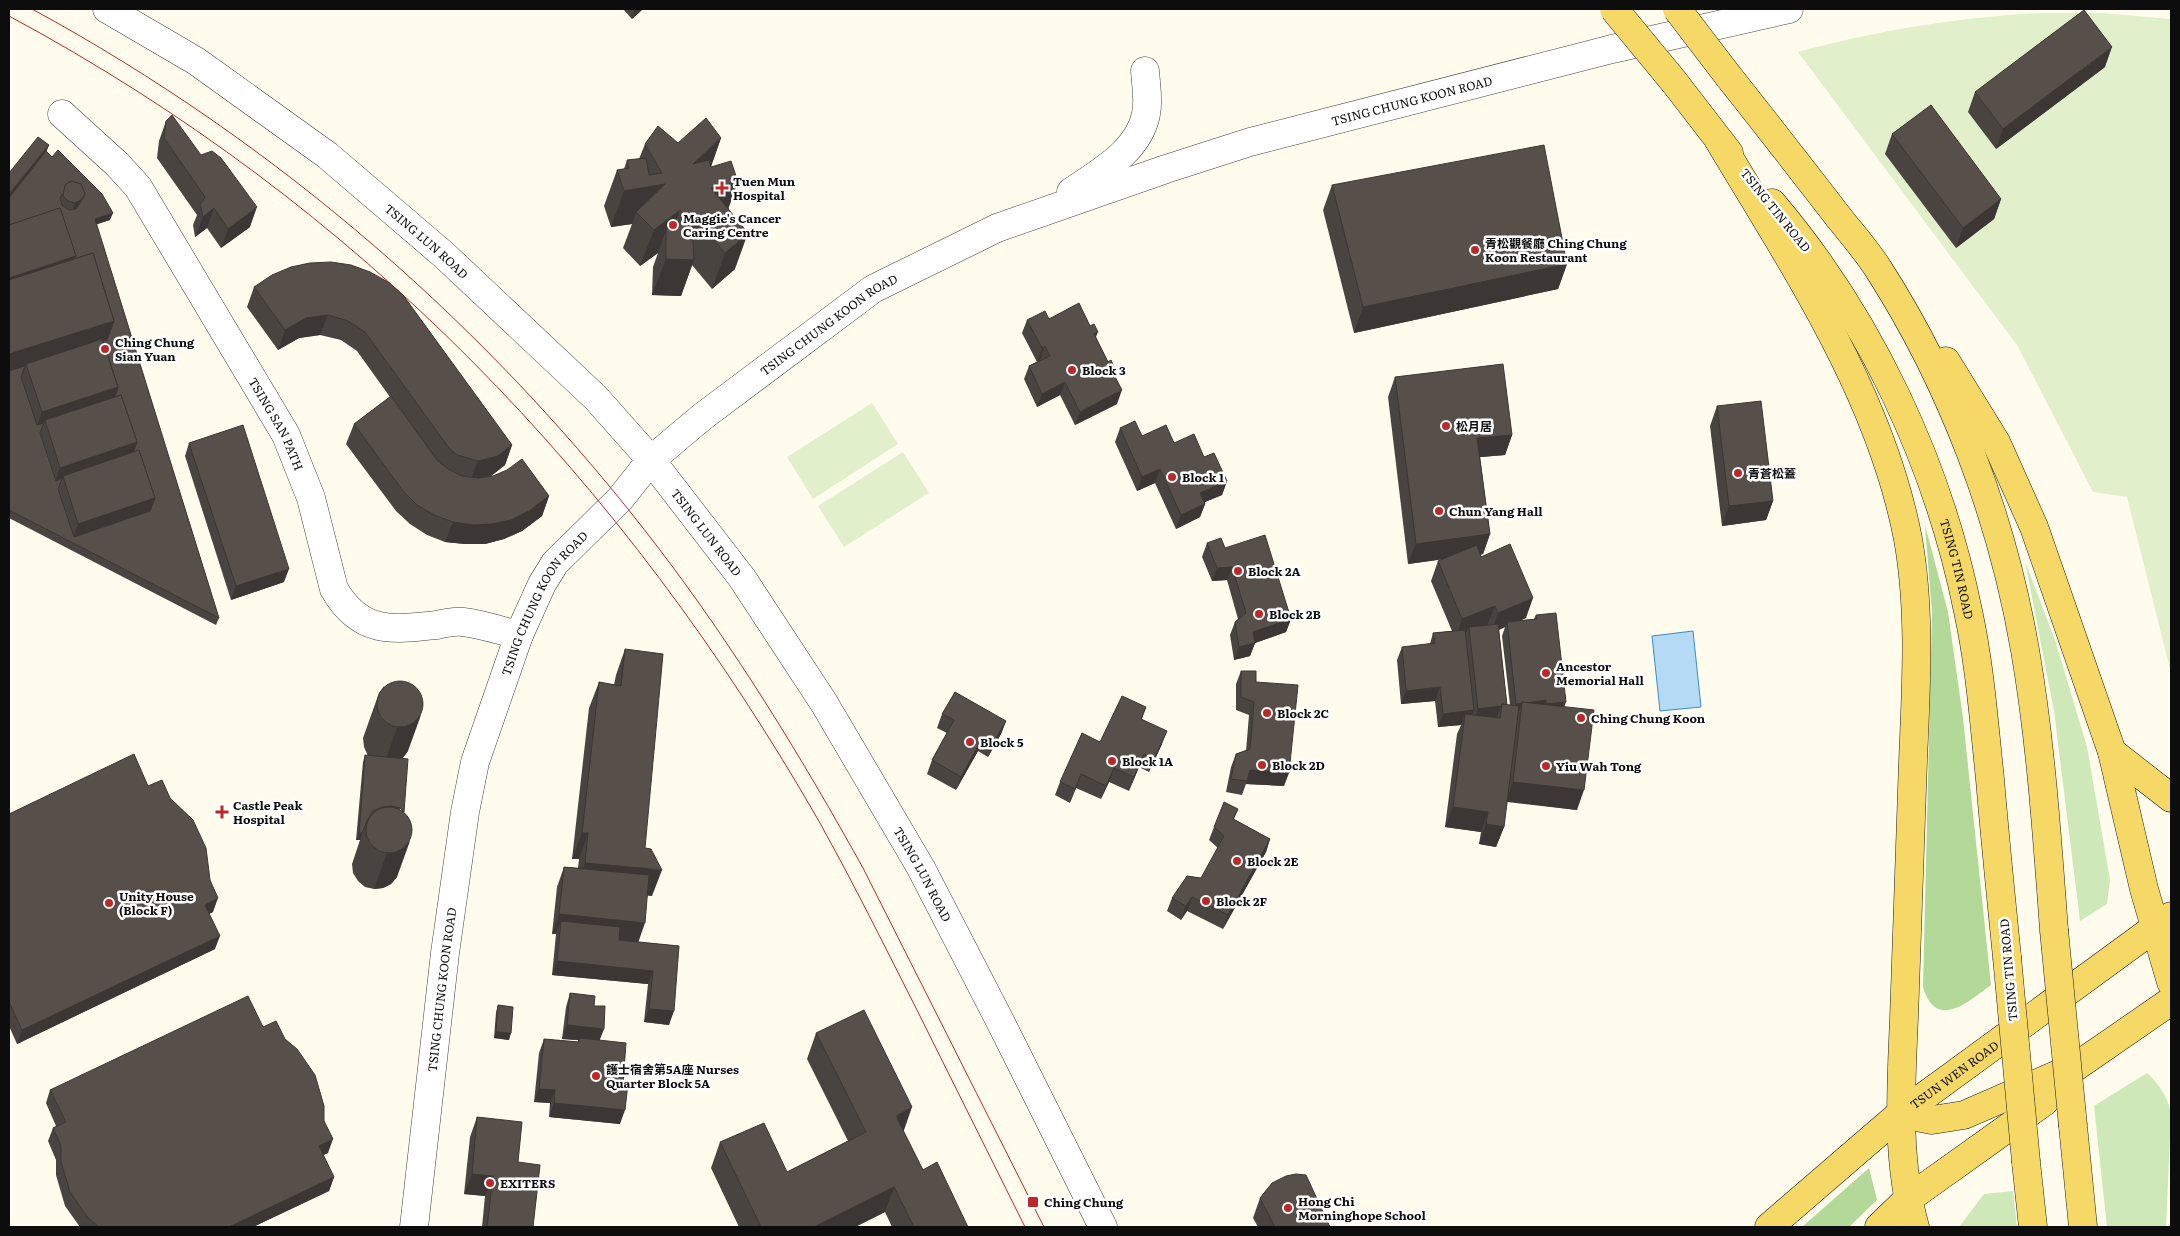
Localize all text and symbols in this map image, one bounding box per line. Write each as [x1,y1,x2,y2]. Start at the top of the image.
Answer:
street label: TSING CHUNG KOON ROAD [1329,71,1494,130]
street label: TSING TIN ROAD [1737,164,1815,256]
place label: Tuen Mun Hospital [733,172,796,204]
marker: Tuen Mun Hospital [715,181,729,195]
street label: TSING LUN ROAD [381,199,473,283]
place label: Maggie's Cancer Caring Centre [683,209,782,241]
marker: Maggie's Cancer Caring Centre [667,219,679,231]
place label: 青松觀餐廳 Ching Chung Koon Restaurant [1485,234,1627,266]
marker: 青松觀餐廳 Ching Chung Koon Restaurant [1469,244,1481,256]
street label: TSING CHUNG KOON ROAD [756,269,901,380]
place label: Ching Chung Sian Yuan [115,333,195,365]
marker: Ching Chung Sian Yuan [99,343,111,355]
place label: Block 3 [1082,361,1126,379]
marker: Block 3 [1066,364,1078,376]
street label: TSING SAN PATH [244,374,308,473]
place label: 松月居 [1456,417,1492,435]
marker: 松月居 [1440,420,1452,432]
place label: 青蒼松蓋 [1748,464,1796,482]
marker: 青蒼松蓋 [1732,467,1744,479]
place label: Block 1 [1182,468,1224,486]
marker: Block 1 [1166,471,1178,483]
street label: TSING LUN ROAD [667,485,746,580]
place label: Chun Yang Hall [1449,502,1543,520]
marker: Chun Yang Hall [1433,505,1445,517]
street label: TSING TIN ROAD [1936,516,1979,621]
street label: TSING CHUNG KOON ROAD [497,527,592,678]
place label: Block 2A [1248,562,1301,580]
marker: Block 2A [1232,565,1244,577]
place label: Block 2B [1269,605,1321,623]
marker: Block 2B [1253,608,1265,620]
place label: Ancestor Memorial Hall [1556,657,1645,689]
marker: Ancestor Memorial Hall [1540,667,1552,679]
place label: Block 2C [1277,704,1329,722]
marker: Block 2C [1261,707,1273,719]
place label: Ching Chung Koon [1591,709,1706,727]
marker: Ching Chung Koon [1575,712,1587,724]
place label: Block 5 [980,733,1024,751]
marker: Block 5 [964,736,976,748]
place label: Block 1A [1122,752,1173,770]
marker: Block 1A [1106,755,1118,767]
place label: Block 2D [1272,756,1325,774]
place label: Yiu Wah Tong [1556,757,1642,775]
marker: Block 2D [1256,759,1268,771]
marker: Yiu Wah Tong [1540,760,1552,772]
place label: Castle Peak Hospital [233,796,303,828]
marker: Castle Peak Hospital [215,805,229,819]
street label: TSING LUN ROAD [890,823,956,925]
place label: Block 2E [1247,852,1298,870]
marker: Block 2E [1231,855,1243,867]
place label: Unity House (Block F) [119,887,194,919]
place label: Block 2F [1216,892,1267,910]
marker: Block 2F [1200,895,1212,907]
marker: Unity House (Block F) [103,897,115,909]
street label: TSING CHUNG KOON ROAD [423,906,460,1073]
street label: TSING TIN ROAD [1995,918,2021,1022]
street label: TSUN WEN ROAD [1906,1036,2002,1113]
place label: 護士宿舍第5A座 Nurses Quarter Block 5A [606,1060,739,1092]
marker: 護士宿舍第5A座 Nurses Quarter Block 5A [590,1070,602,1082]
place label: EXITERS [500,1174,555,1192]
marker: EXITERS [484,1177,496,1189]
place label: Hong Chi Morninghope School [1298,1192,1427,1224]
place label: Ching Chung [1044,1193,1124,1211]
marker: Ching Chung [1026,1195,1040,1209]
marker: Hong Chi Morninghope School [1282,1202,1294,1214]

